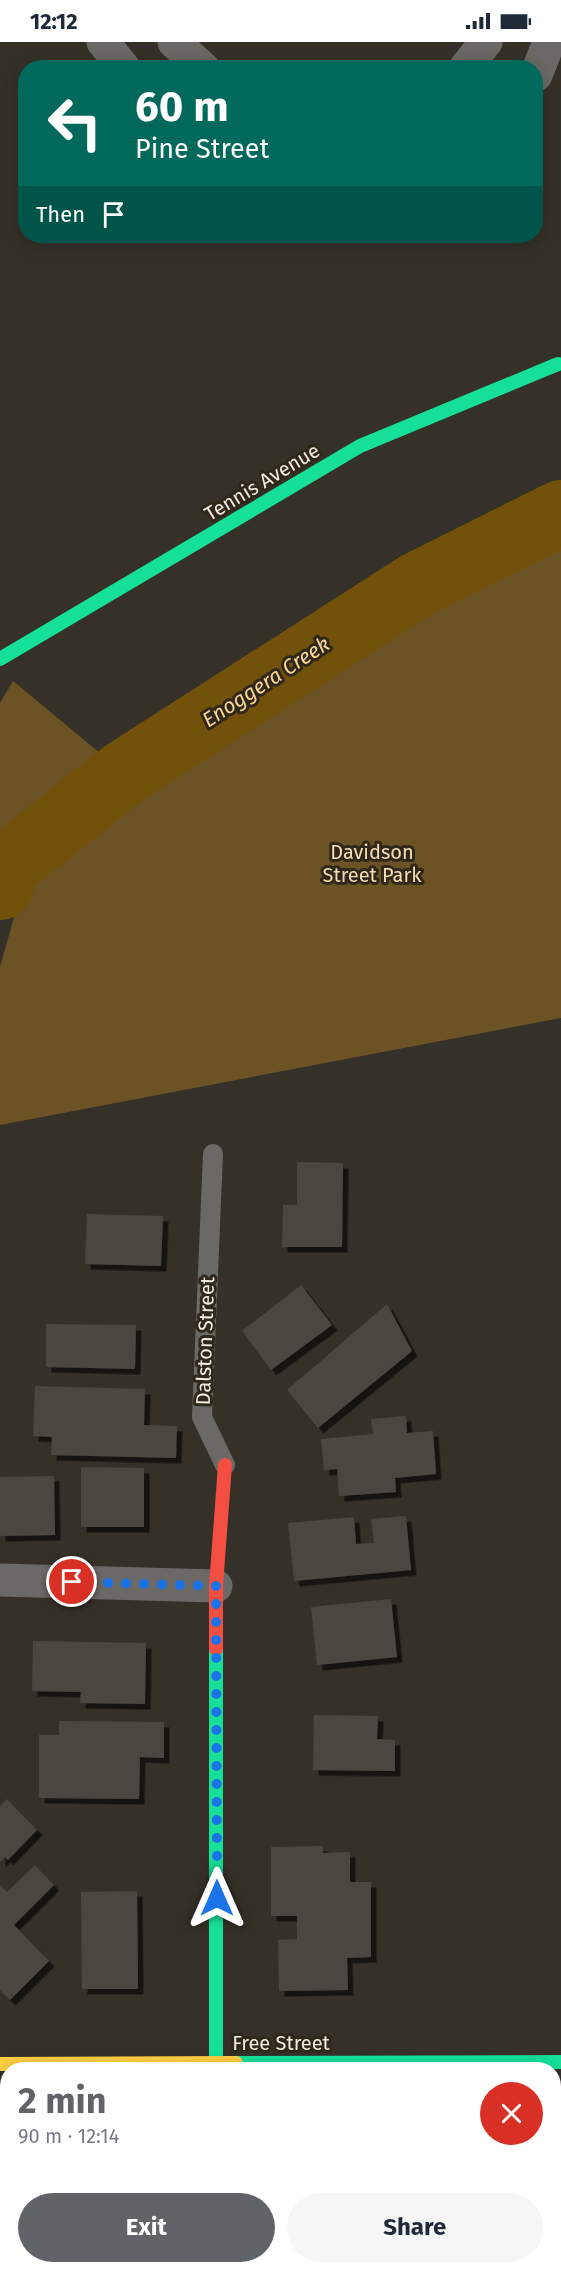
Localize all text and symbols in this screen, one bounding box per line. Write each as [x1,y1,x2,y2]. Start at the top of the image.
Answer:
text: 12:12 [30,8,78,35]
text: 60 m [135,82,229,132]
icon: left [36,84,114,162]
text: Pine Street [135,133,269,165]
icon: arrive [97,198,130,231]
text: Then [36,201,85,228]
street label: Tennis Avenue [200,438,324,526]
water label: Enoggera Creek [197,631,335,733]
park label: Davidson Street Park [323,840,422,887]
street label: Dalston Street [191,1276,219,1406]
pin [46,1556,97,1607]
icon: arrive [55,1565,88,1598]
position arrow [185,1866,249,1930]
street label: Free Street [232,2031,331,2055]
text: 2 min [18,2079,107,2123]
button: close [480,2082,543,2145]
text: 90 m · 12:14 [18,2124,119,2148]
button: Exit [18,2193,275,2262]
button: Share [287,2193,543,2262]

